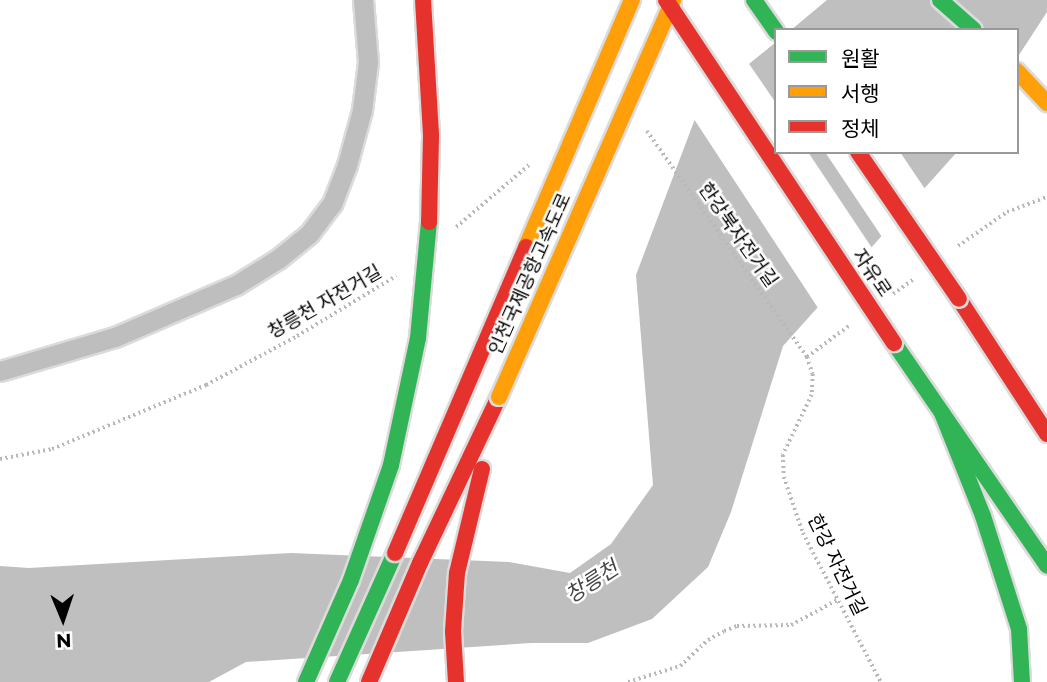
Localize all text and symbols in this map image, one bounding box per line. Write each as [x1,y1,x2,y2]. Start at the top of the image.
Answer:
legend [774,28,1019,154]
text: 원활 [841,46,880,71]
text: 서행 [841,81,880,106]
text: 정체 [841,116,880,141]
street label: 한강북자전거길 [694,178,782,292]
street label: 인천국제공항고속도로 [484,190,576,358]
street label: 자유로 [848,245,896,301]
street label: 창릉천 자전거길 [264,260,386,344]
street label: 한강 자전거길 [803,511,871,619]
water label: 창릉천 [561,556,623,608]
north arrow [28,584,98,654]
text: N [56,629,72,652]

